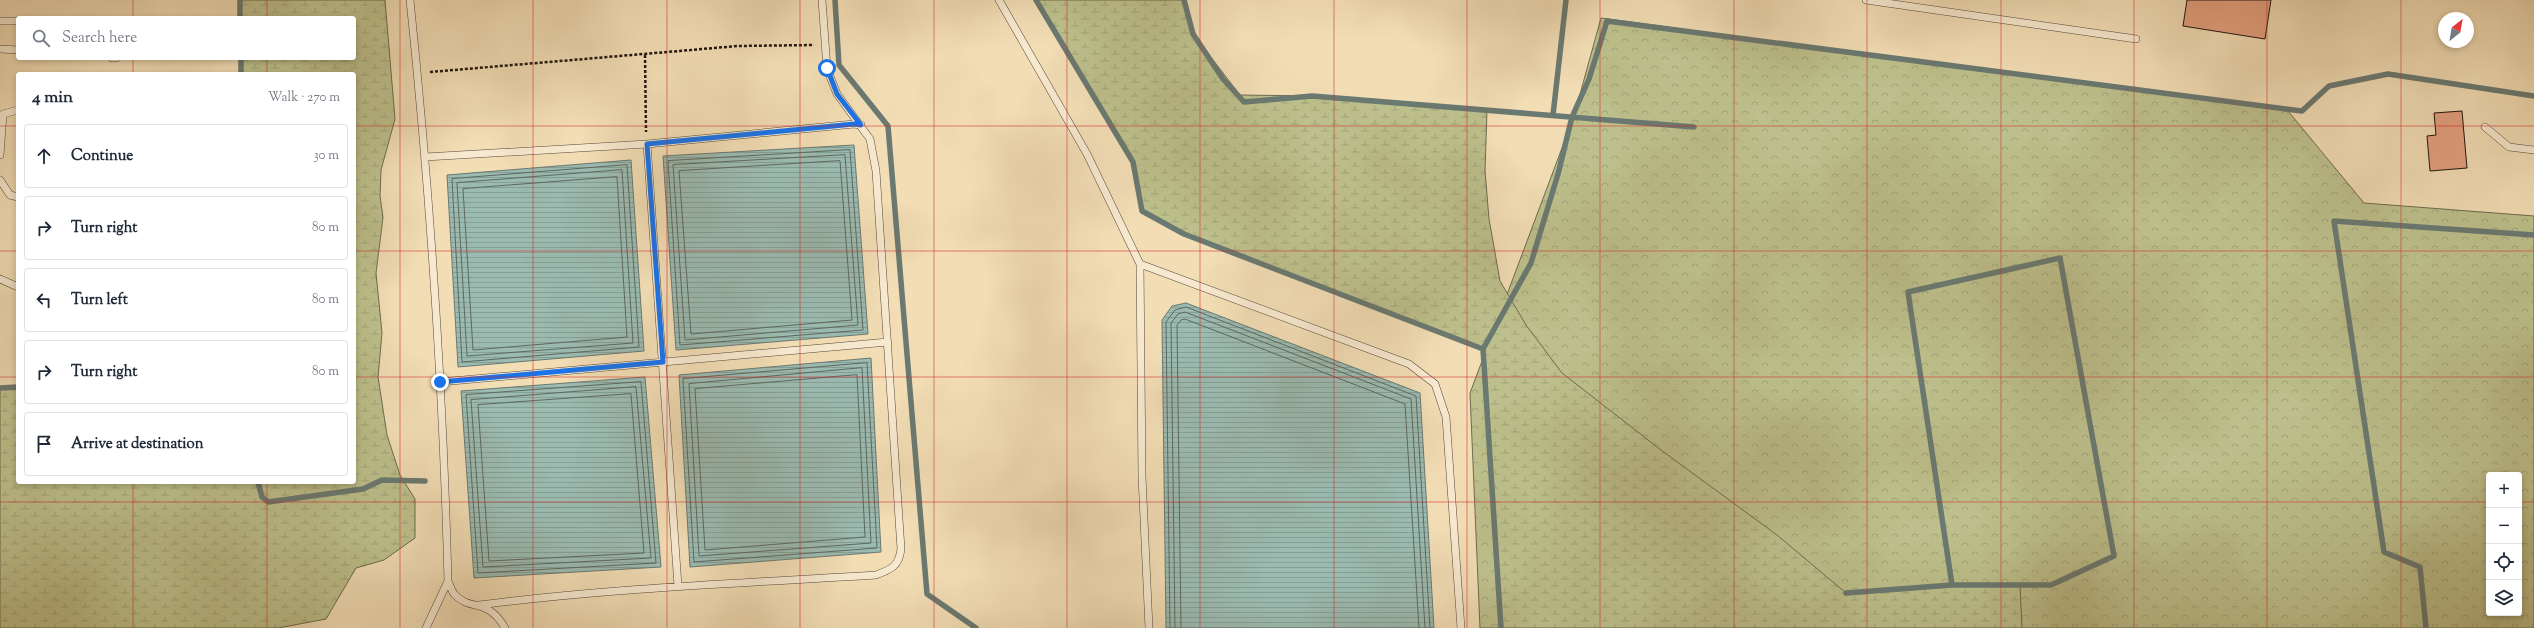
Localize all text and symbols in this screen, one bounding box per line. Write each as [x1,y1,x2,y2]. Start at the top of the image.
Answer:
north arrow [2438,12,2474,48]
search box [16,16,356,60]
icon: search [30,27,52,49]
text: Search here [62,28,137,49]
route start [818,59,836,77]
text: 4 min [32,86,73,110]
text: Walk · 270 m [268,89,340,107]
icon: ahead [33,145,55,167]
text: Continue [71,146,133,167]
text: 30 m [313,147,339,165]
icon: right [33,217,55,239]
text: Turn right [71,218,137,239]
text: 80 m [312,219,339,237]
icon: left [33,289,55,311]
text: Turn left [71,290,128,311]
text: 80 m [312,291,339,309]
icon: right [33,361,55,383]
text: Turn right [71,362,137,383]
text: 80 m [312,363,339,381]
route end [431,373,449,391]
icon: arrive [33,433,55,455]
text: Arrive at destination [71,434,204,455]
map controls [2486,472,2522,616]
button: + [2486,472,2522,508]
button: − [2486,508,2522,544]
button: locate [2486,544,2522,580]
button: layers [2486,580,2522,616]

